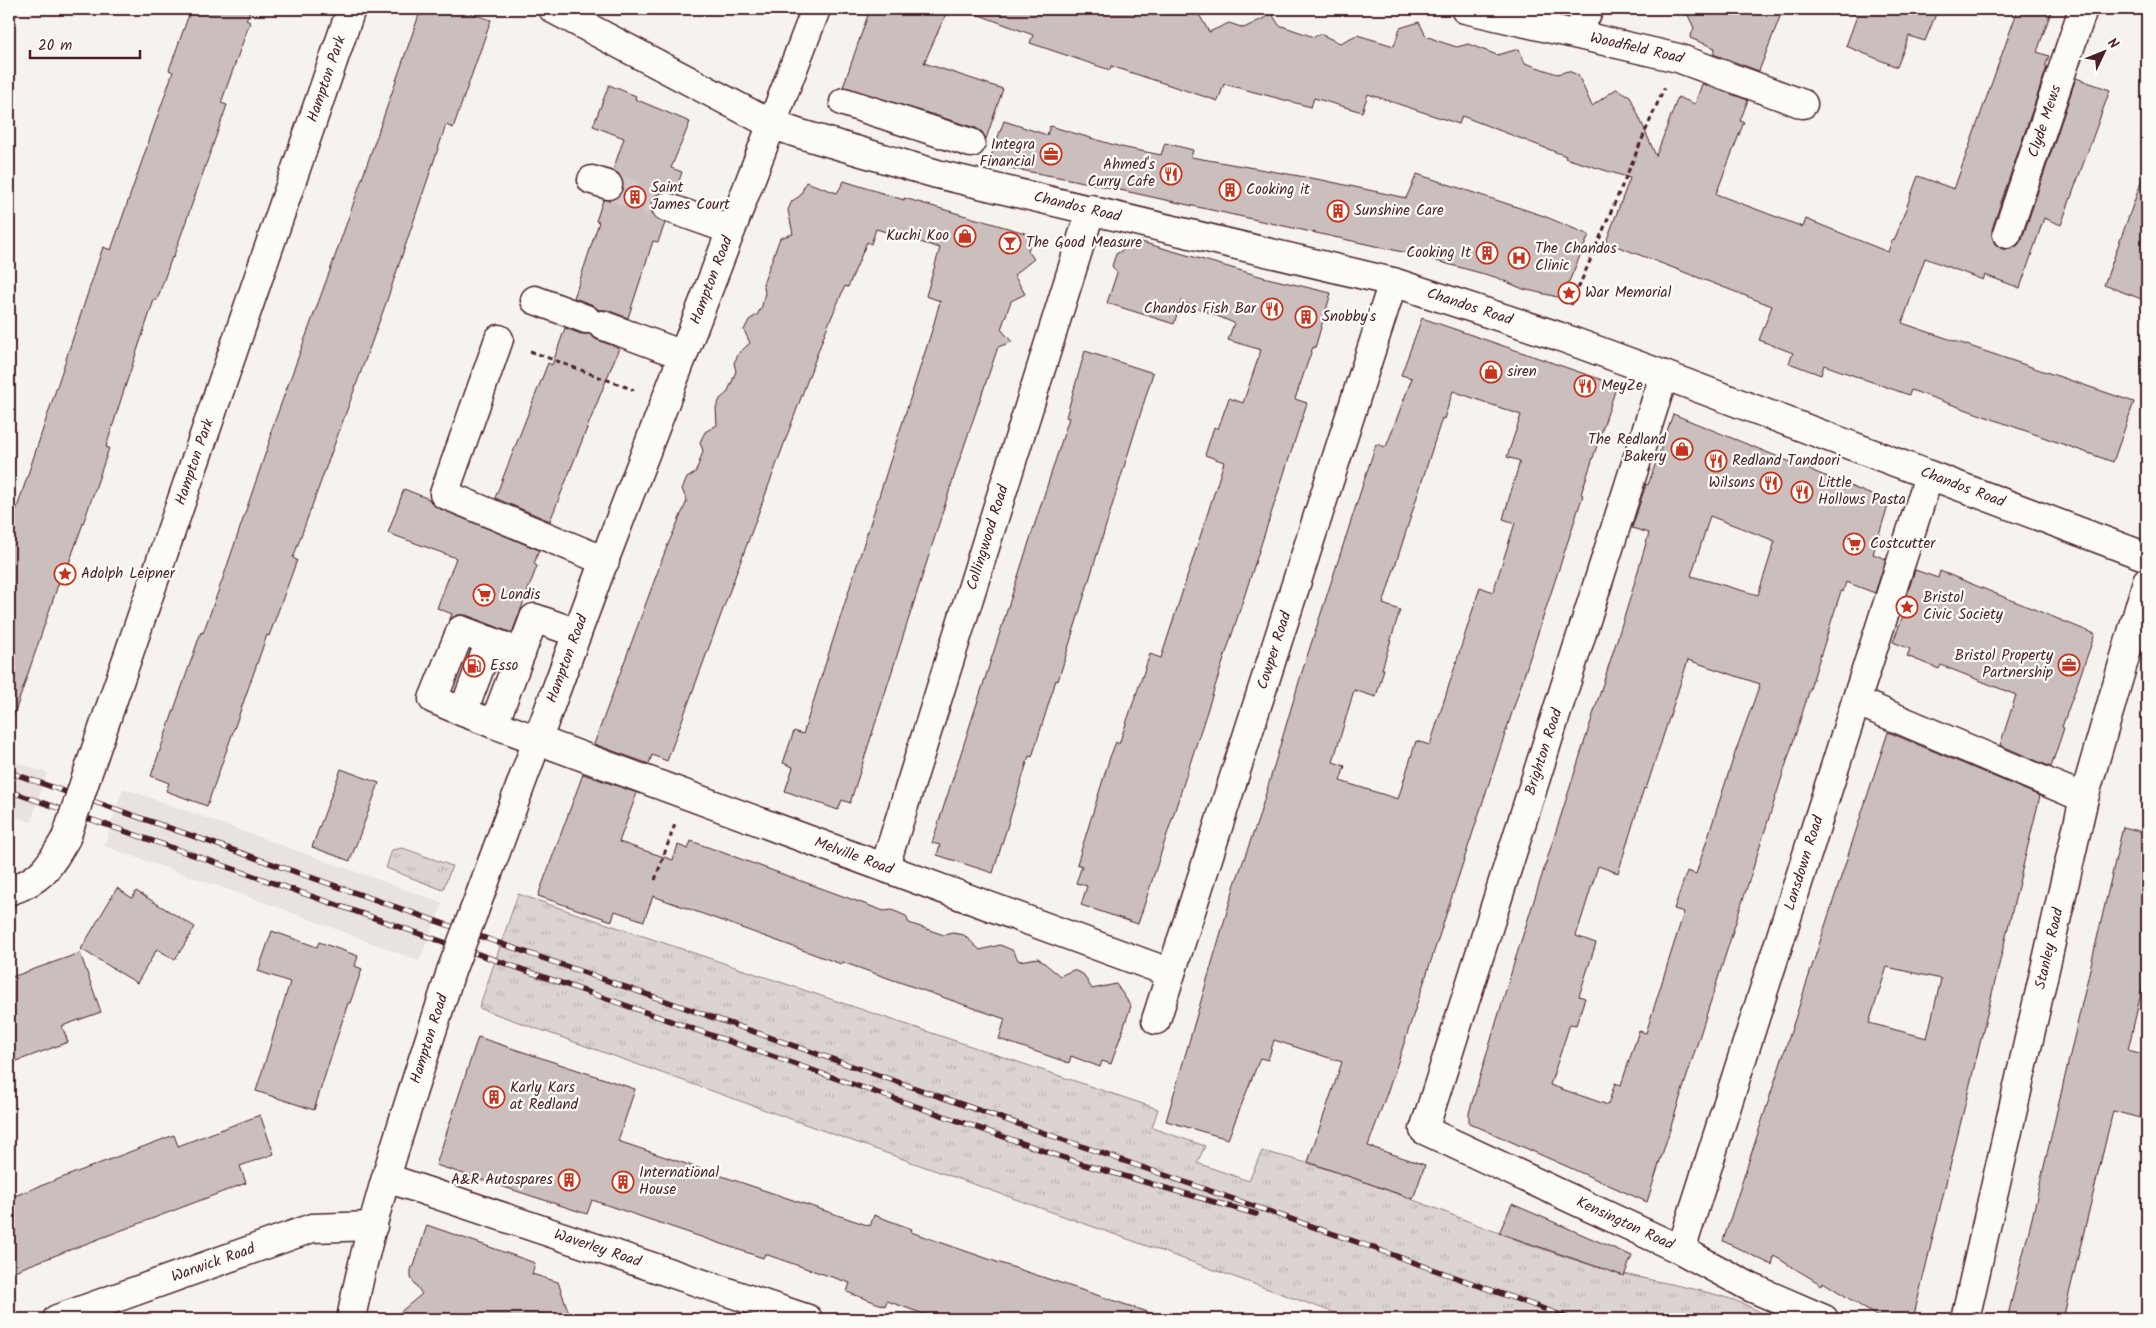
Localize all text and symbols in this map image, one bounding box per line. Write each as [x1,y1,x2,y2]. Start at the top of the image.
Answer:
street label: Woodfield Road [1588,26,1687,71]
scale bar [30,28,140,60]
north arrow [2078,28,2128,78]
street label: Hampton Park [301,32,353,126]
text: N [2102,33,2124,55]
text: 20 m [38,34,72,58]
street label: Clyde Mews [2022,81,2069,161]
place label: Integra Financial [980,133,1035,174]
office icon: Integra Financial [1039,142,1063,166]
place label: Ahmed's Curry Cafe [1087,153,1156,194]
restaurant icon: Ahmed's Curry Cafe [1159,162,1183,186]
place label: Saint James Court [651,176,730,217]
building icon: Cooking it [1218,178,1242,202]
place label: Cooking it [1246,178,1310,202]
building icon: Saint James Court [623,185,647,209]
street label: Chandos Road [1031,185,1124,229]
building icon: Sunshine Care [1326,199,1350,223]
place label: Sunshine Care [1354,199,1444,223]
place label: Kuchi Koo [886,224,949,248]
shop icon: Kuchi Koo [953,224,977,248]
bar icon: The Good Measure [998,231,1022,255]
place label: The Good Measure [1026,231,1142,255]
street label: Hampton Road [684,232,740,328]
place label: The Chandos Clinic [1535,237,1617,278]
place label: Cooking It [1406,241,1471,265]
building icon: Cooking It [1475,241,1499,265]
hospital icon: The Chandos Clinic [1507,246,1531,270]
place icon: War Memorial [1557,281,1581,305]
place label: War Memorial [1585,281,1672,305]
street label: Chandos Road [1424,282,1516,332]
place label: Chandos Fish Bar [1144,297,1257,321]
restaurant icon: Chandos Fish Bar [1260,297,1284,321]
building icon: Snobby's [1294,305,1318,329]
place label: Snobby's [1322,305,1377,329]
shop icon: siren [1479,360,1503,384]
place label: siren [1507,360,1537,384]
restaurant icon: MeyZe [1573,374,1597,398]
place label: MeyZe [1601,374,1643,398]
street label: Hampton Park [169,415,221,509]
place label: The Redland Bakery [1588,428,1667,469]
shop icon: The Redland Bakery [1670,437,1694,461]
restaurant icon: Redland Tandoori [1704,449,1728,473]
place label: Redland Tandoori [1732,449,1841,473]
street label: Chandos Road [1917,461,2009,515]
place label: Wilsons [1708,471,1756,495]
restaurant icon: Wilsons [1759,471,1783,495]
place label: Little Hollows Pasta [1818,471,1906,512]
restaurant icon: Little Hollows Pasta [1790,480,1814,504]
street label: Collingwood Road [960,482,1016,593]
supermarket icon: Costcutter [1842,532,1866,556]
place label: Costcutter [1870,532,1936,556]
place icon: Adolph Leipner [53,562,77,586]
place label: Adolph Leipner [81,562,176,586]
supermarket icon: Londis [472,583,496,607]
place label: Londis [500,583,541,607]
place label: Bristol Civic Society [1923,586,2004,627]
place icon: Bristol Civic Society [1895,595,1919,619]
street label: Cowper Road [1251,608,1299,693]
street label: Hampton Road [540,611,595,707]
place label: Bristol Property Partnership [1955,644,2054,685]
office icon: Bristol Property Partnership [2057,653,2081,677]
fuel station icon: Esso [462,654,486,678]
place label: Esso [490,654,519,678]
street label: Brighton Road [1519,705,1569,798]
street label: Lansdown Road [1778,812,1831,914]
street label: Melville Road [811,831,897,882]
street label: Stanley Road [2029,905,2071,991]
street label: Hampton Road [404,990,455,1087]
place label: Karly Kars at Redland [510,1076,579,1117]
building icon: Karly Kars at Redland [482,1085,506,1109]
place label: International House [639,1161,719,1202]
place label: A&R Autospares [451,1168,554,1192]
building icon: A&R Autospares [557,1168,581,1192]
building icon: International House [611,1170,635,1194]
street label: Kensington Road [1572,1191,1678,1257]
street label: Waverley Road [551,1223,645,1274]
street label: Warwick Road [168,1237,259,1289]

